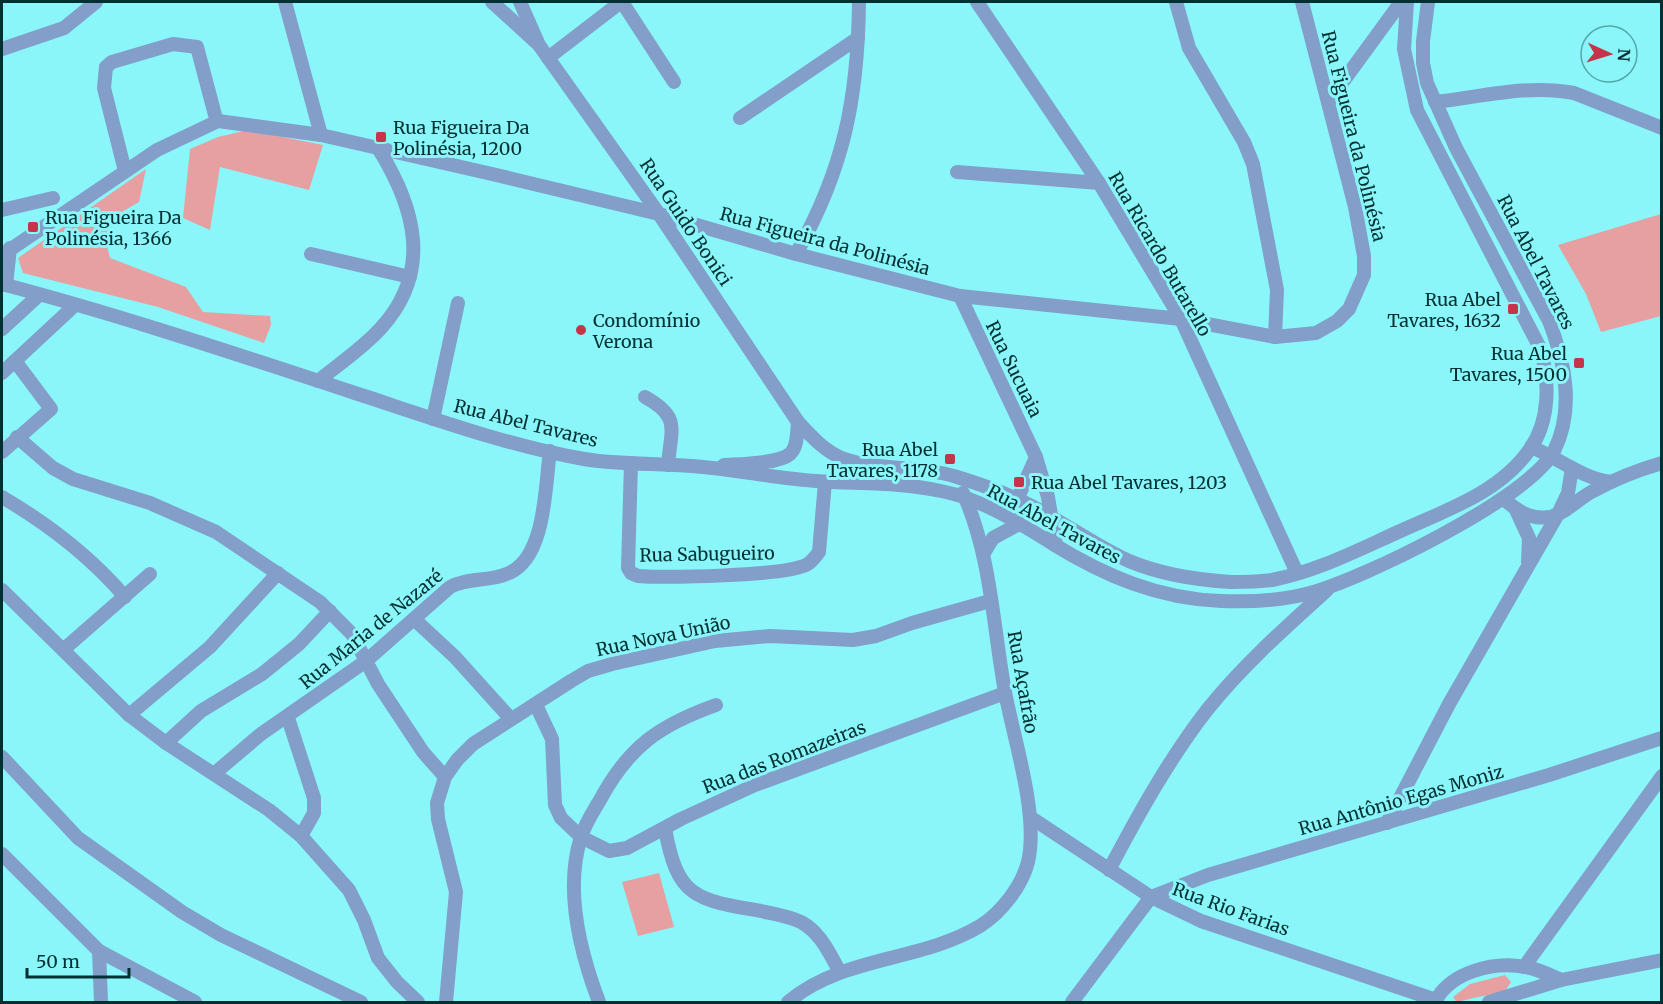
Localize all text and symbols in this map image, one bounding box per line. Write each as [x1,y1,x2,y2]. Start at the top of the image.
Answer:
north arrow [1579,24,1639,84]
street label: Rua Figueira da Polinésia [1317,28,1391,244]
text: N [1614,48,1634,62]
place label: Rua Figueira Da Polinésia, 1200 [393,116,530,160]
marker: Rua Figueira Da Polinésia, 1200 [374,130,388,144]
street label: Rua Guido Bonici [635,154,737,290]
street label: Rua Ricardo Butarello [1103,168,1217,340]
street label: Rua Abel Tavares [1492,191,1580,333]
street label: Rua Figueira da Polinésia [717,202,933,280]
place label: Rua Figueira Da Polinésia, 1366 [45,206,182,250]
marker: Rua Figueira Da Polinésia, 1366 [26,220,40,234]
place label: Rua Abel Tavares, 1632 [1387,288,1501,332]
marker: Rua Abel Tavares, 1632 [1506,302,1520,316]
place label: Condomínio Verona [592,309,700,353]
street label: Rua Sucuaia [981,317,1047,421]
marker: Condomínio Verona [574,323,588,337]
place label: Rua Abel Tavares, 1500 [1450,342,1567,386]
marker: Rua Abel Tavares, 1500 [1572,356,1586,370]
street label: Rua Abel Tavares [451,394,601,452]
place label: Rua Abel Tavares, 1178 [827,438,938,482]
marker: Rua Abel Tavares, 1178 [943,452,957,466]
place label: Rua Abel Tavares, 1203 [1031,471,1227,494]
marker: Rua Abel Tavares, 1203 [1012,475,1026,489]
street label: Rua Abel Tavares [983,479,1125,569]
street label: Rua Sabugueiro [639,541,775,567]
street label: Rua Maria de Nazaré [295,564,447,694]
street label: Rua Nova União [594,611,732,661]
street label: Rua Açafrão [1003,629,1043,735]
street label: Rua das Romazeiras [699,715,869,799]
street label: Rua Antônio Egas Moniz [1296,760,1506,840]
street label: Rua Rio Farias [1169,877,1293,941]
scale bar [27,941,129,979]
text: 50 m [36,950,80,973]

